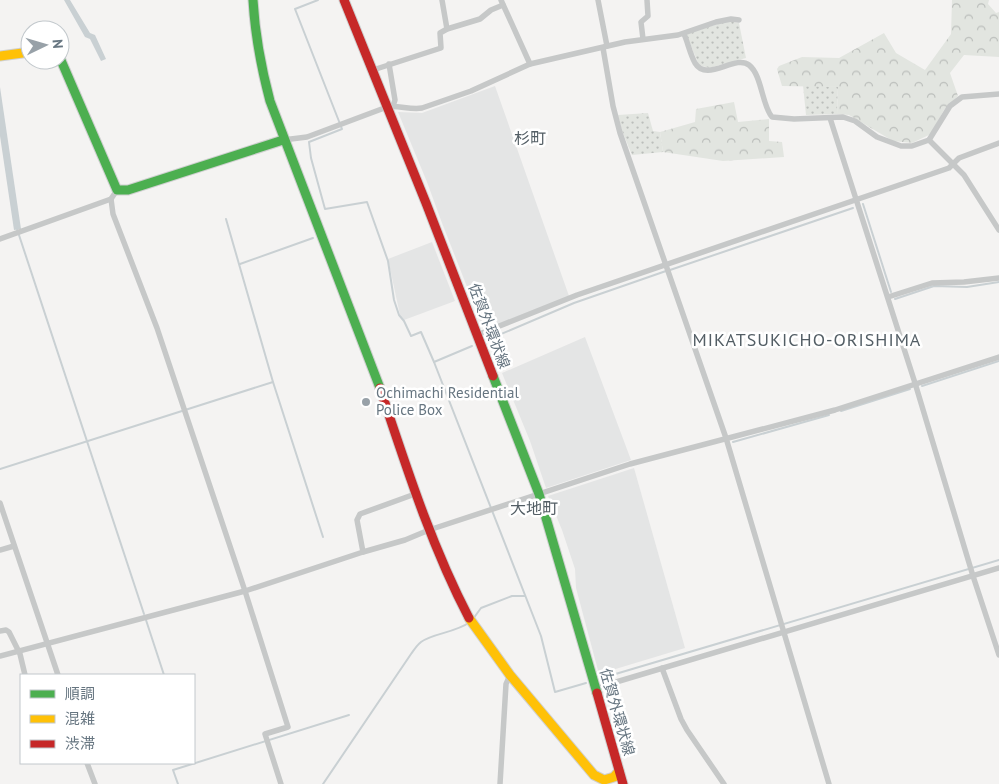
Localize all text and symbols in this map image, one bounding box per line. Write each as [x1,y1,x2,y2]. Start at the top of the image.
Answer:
north arrow [20,20,70,70]
text: N [49,38,67,49]
district label: 杉町 [514,128,546,148]
street label: 佐賀外環状線 [464,280,514,371]
district label: MIKATSUKICHO-ORISHIMA [693,328,921,351]
place label: Ochimachi Residential Police Box [376,383,519,419]
marker: Ochimachi Residential Police Box [360,396,372,408]
district label: 大地町 [510,498,558,518]
street label: 佐賀外環状線 [596,666,639,758]
legend [20,674,195,764]
text: 順調 [65,684,95,703]
text: 混雑 [65,709,95,728]
text: 渋滞 [65,734,95,753]

